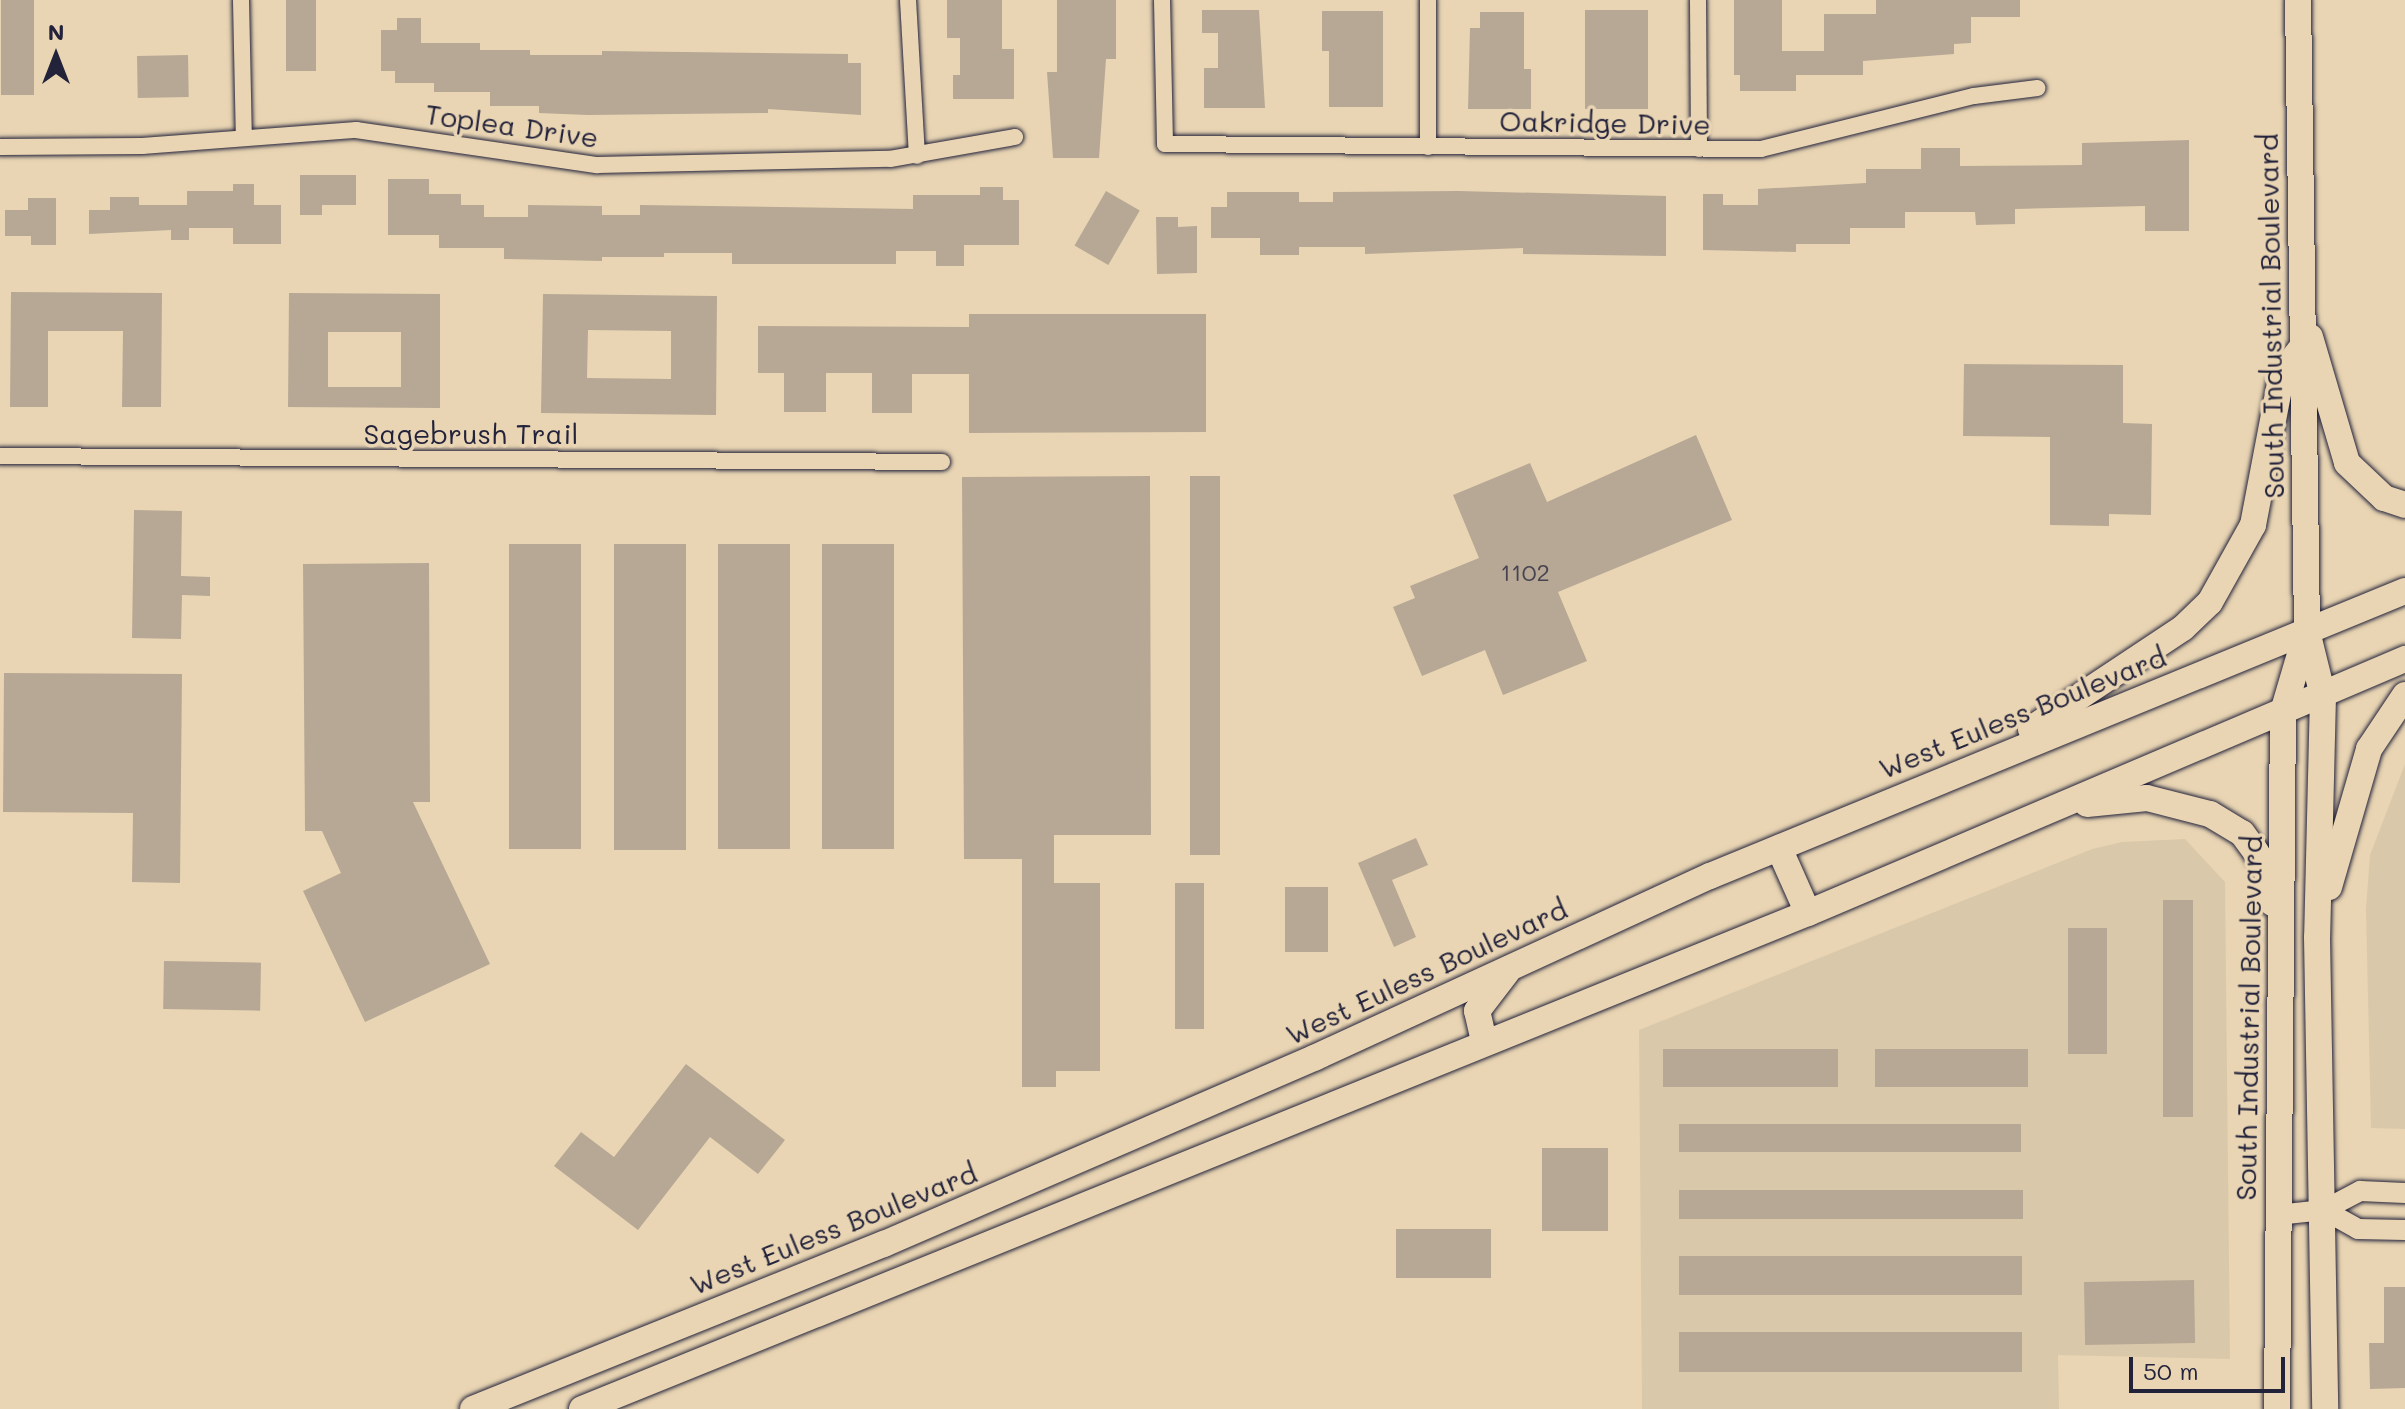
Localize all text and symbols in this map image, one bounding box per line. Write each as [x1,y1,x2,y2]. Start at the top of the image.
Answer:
north arrow [16,16,96,96]
text: N [48,17,64,46]
street label: Toplea Drive [423,96,601,154]
street label: Oakridge Drive [1499,103,1711,141]
street label: South Industrial Boulevard [2250,133,2290,499]
street label: Sagebrush Trail [363,416,579,450]
house number: 1102 [1500,558,1550,586]
street label: West Euless Boulevard [1874,639,2170,785]
street label: South Industrial Boulevard [2228,835,2268,1201]
street label: West Euless Boulevard [1280,891,1572,1051]
street label: West Euless Boulevard [685,1155,981,1301]
scale bar [2133,1341,2289,1391]
text: 50 m [2143,1355,2199,1386]

